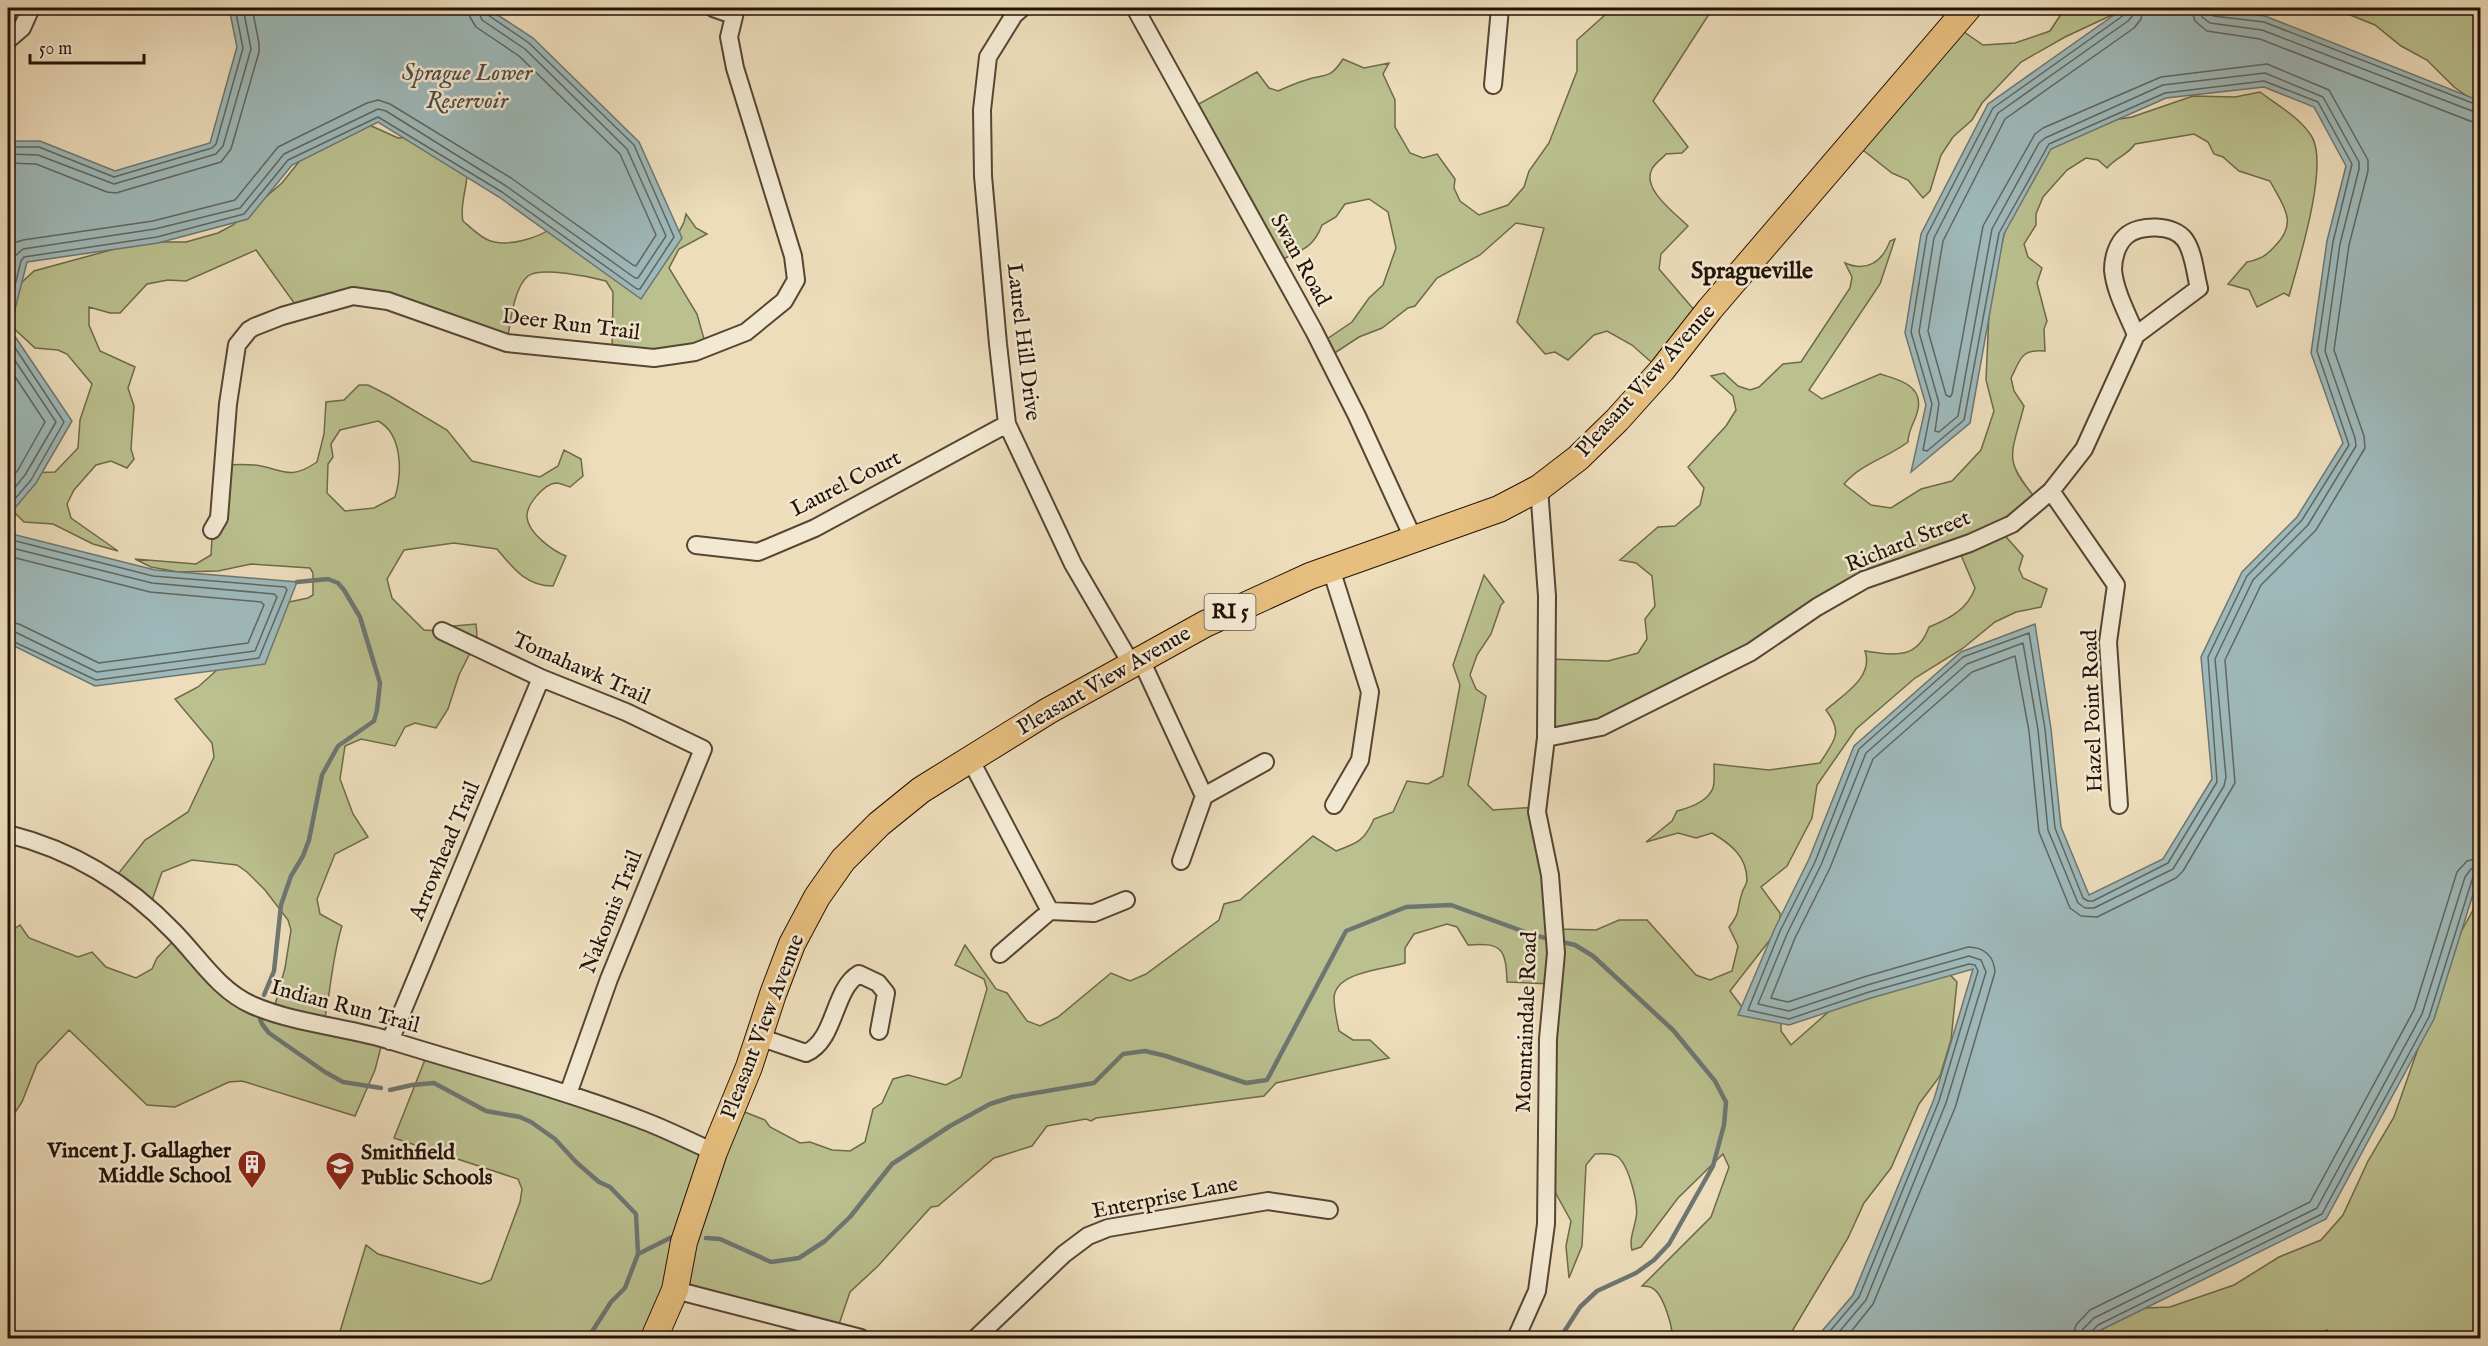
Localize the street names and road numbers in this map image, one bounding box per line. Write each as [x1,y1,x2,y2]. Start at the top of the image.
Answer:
street label: Swan Road [1263,209,1337,311]
street label: Laurel Hill Drive [999,262,1047,422]
street label: Pleasant View Avenue [1570,299,1722,463]
street label: Deer Run Trail [500,303,642,347]
street label: Laurel Court [786,444,906,524]
street label: Richard Street [1841,504,1975,580]
road number: RI 5 [1204,594,1256,630]
street label: Pleasant View Avenue [1012,620,1196,742]
street label: Tomahawk Trail [508,626,654,712]
street label: Hazel Point Road [2076,629,2110,793]
street label: Arrowhead Trail [403,777,487,926]
street label: Nakomis Trail [575,846,649,978]
street label: Pleasant View Avenue [715,930,811,1124]
street label: Mountaindale Road [1510,930,1544,1113]
street label: Indian Run Trail [267,974,423,1040]
street label: Enterprise Lane [1090,1170,1240,1226]

